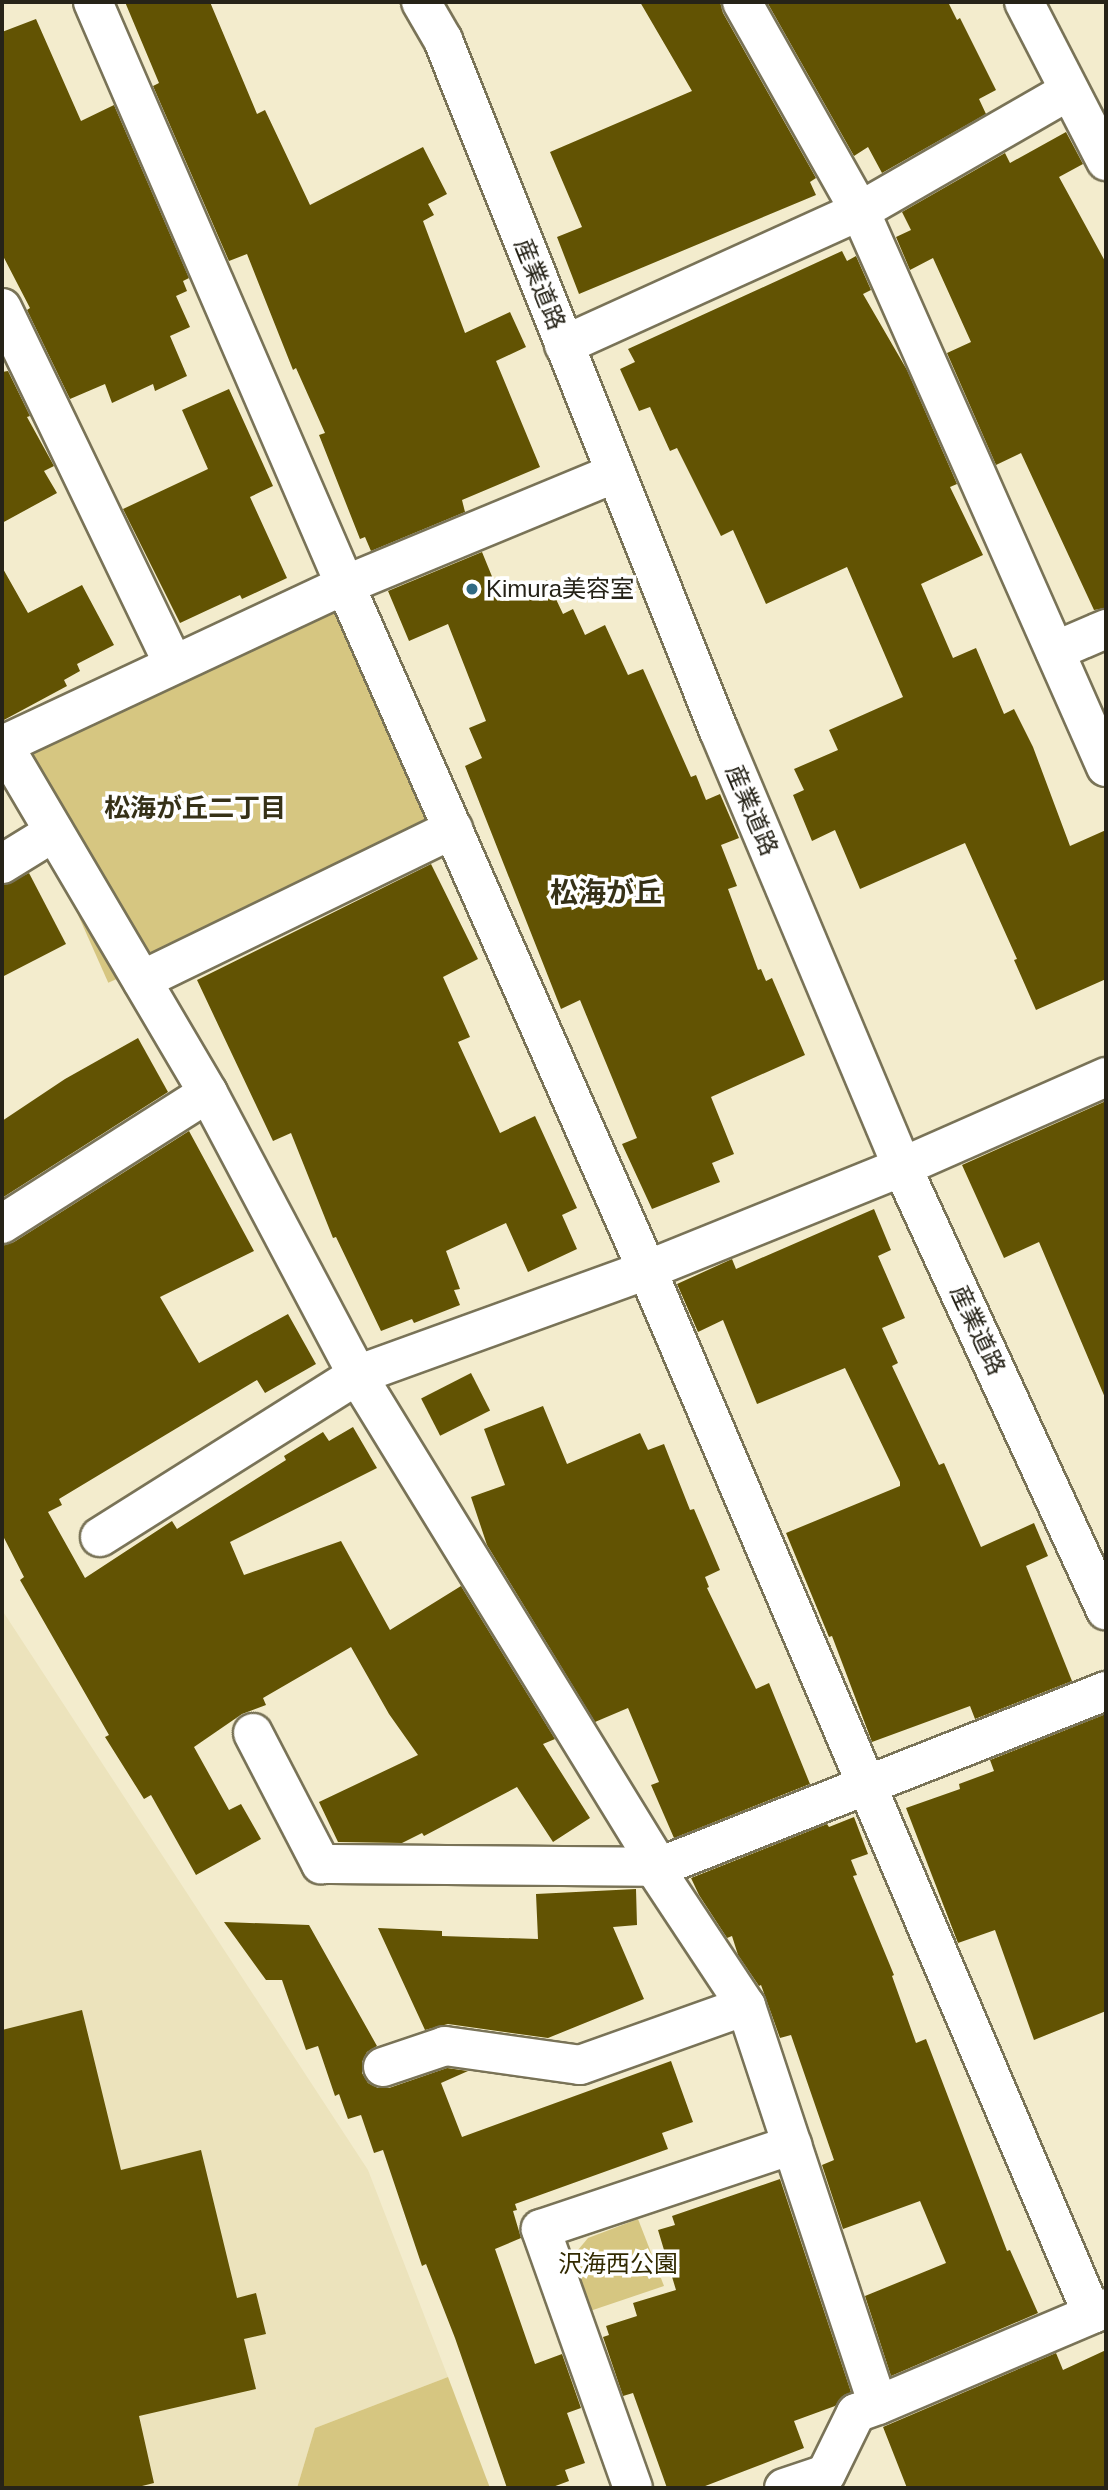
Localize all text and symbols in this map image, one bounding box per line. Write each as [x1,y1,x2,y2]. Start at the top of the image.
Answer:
street label: 産業道路 [509,234,571,334]
place label: Kimura美容室 [486,575,634,603]
marker: Kimura美容室 [464,581,480,597]
street label: 産業道路 [720,760,784,860]
district label: 松海が丘二丁目 [104,793,286,825]
district label: 松海が丘 [550,876,662,910]
street label: 産業道路 [945,1280,1011,1380]
park label: 沢海西公園 [558,2250,678,2278]

